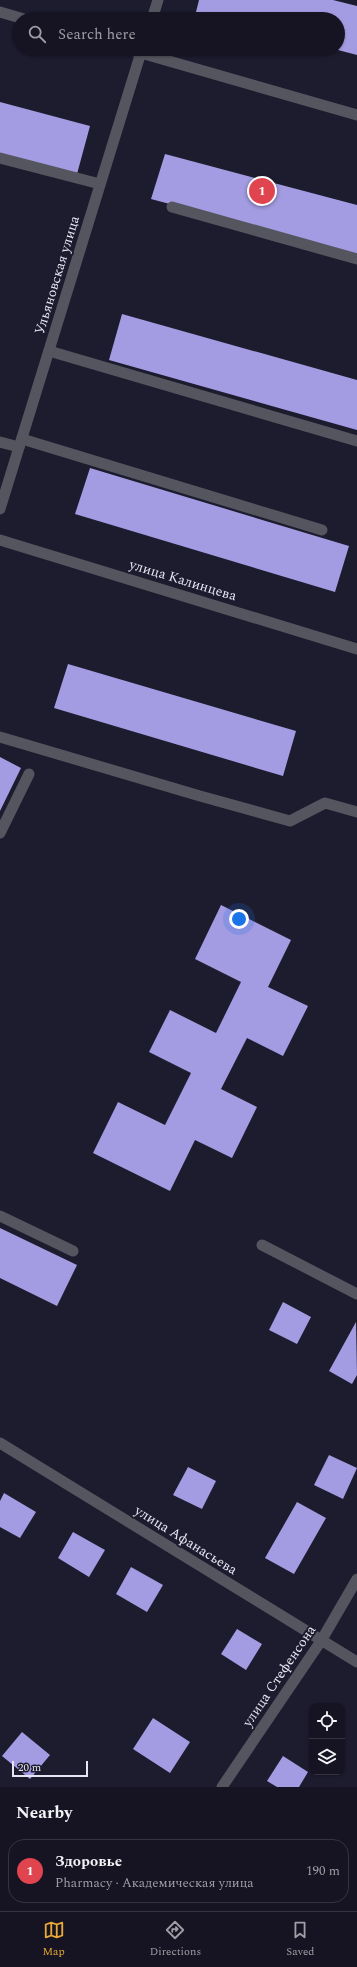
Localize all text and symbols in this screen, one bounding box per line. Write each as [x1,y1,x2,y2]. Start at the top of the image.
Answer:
search box [12,12,345,56]
icon: search [26,23,48,45]
text: Search here [58,23,136,46]
pin: 1 [249,176,275,206]
street label: Ульяновская улица [29,213,85,337]
street label: улица Калинцева [126,553,239,606]
your location [229,909,249,929]
street label: улица Афанасьева [130,1499,242,1580]
street label: улица Стефенсона [236,1621,321,1732]
map controls [309,1703,345,1775]
button: locate [309,1703,345,1739]
button: layers [309,1739,345,1775]
scale bar [12,1759,88,1778]
text: 20 m [18,1759,41,1776]
text: Nearby [16,1800,72,1826]
text: Здоровье [55,1850,122,1873]
text: 1 [26,1861,34,1881]
text: 190 m [306,1861,340,1881]
text: Pharmacy · Академическая улица [55,1873,254,1893]
tab: Map [43,1919,65,1960]
tab: Directions [150,1919,201,1960]
tab: Saved [286,1919,314,1960]

